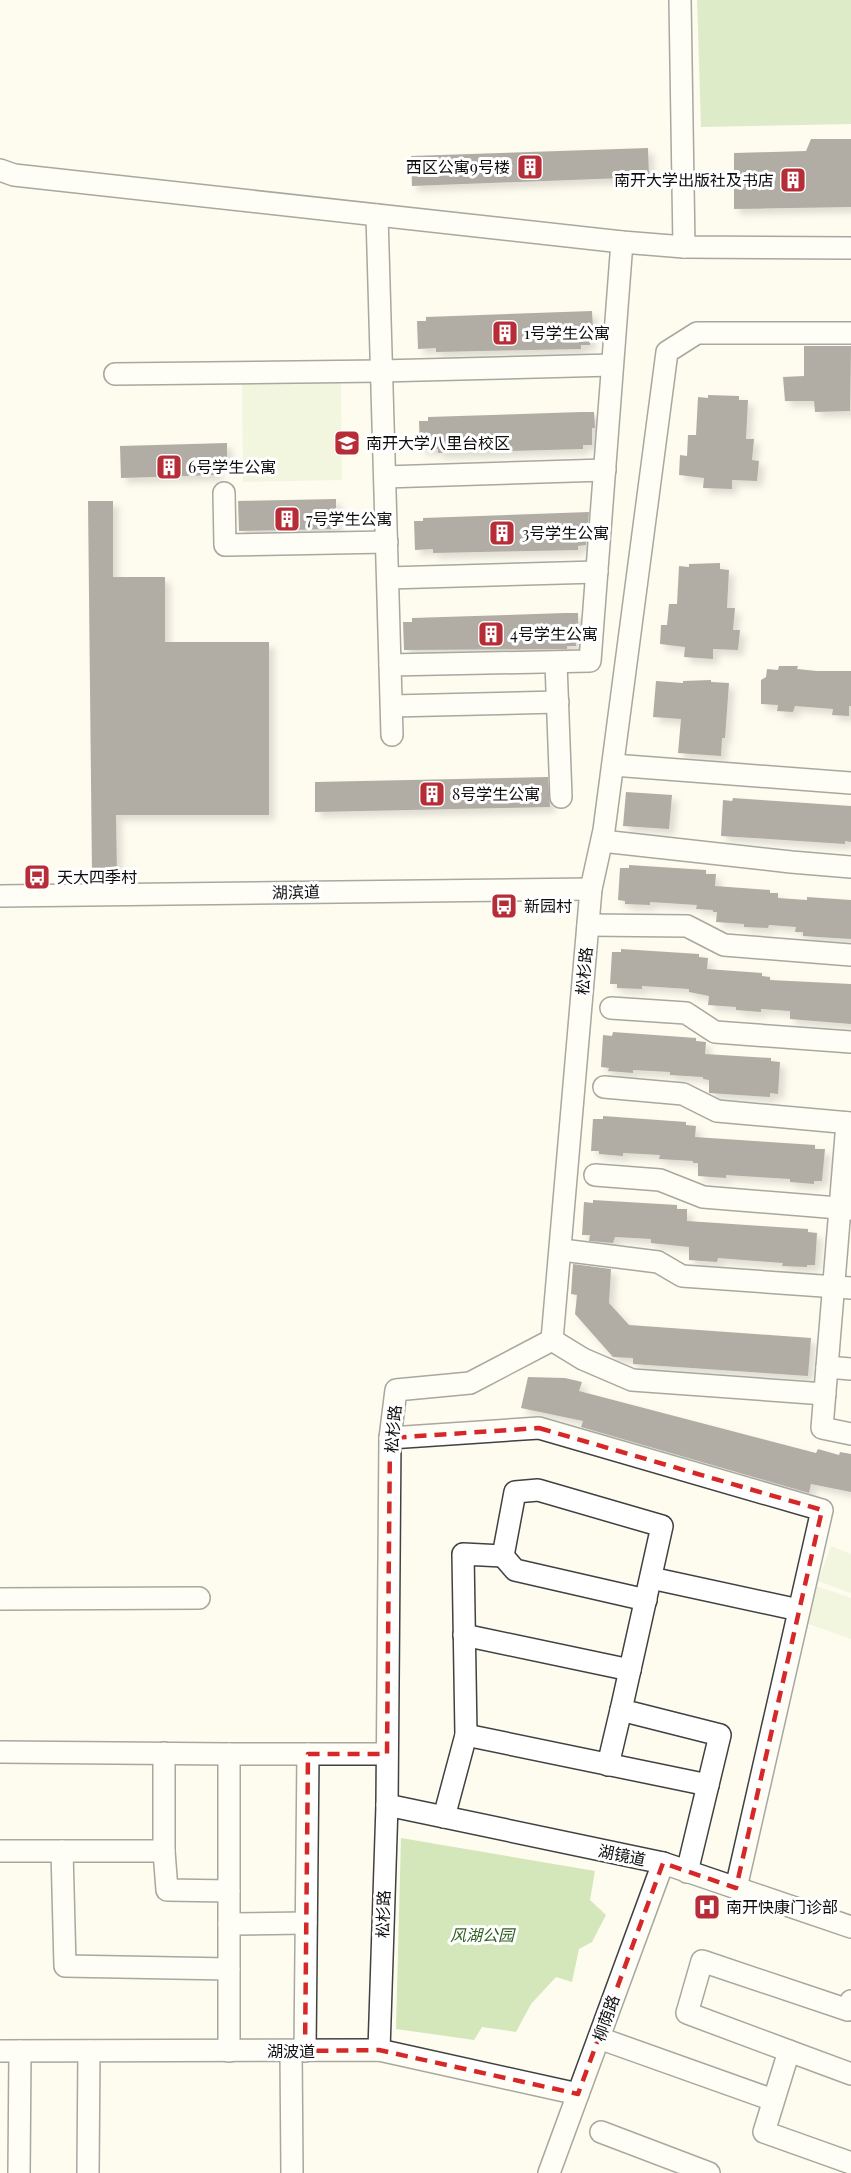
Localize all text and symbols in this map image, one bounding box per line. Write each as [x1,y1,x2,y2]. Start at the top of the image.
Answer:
building icon: 西区公寓9号楼 [515,152,545,182]
place label: 西区公寓9号楼 [406,156,510,177]
building icon: 南开大学出版社及书店 [778,165,808,195]
place label: 南开大学出版社及书店 [614,169,774,190]
building icon: 1号学生公寓 [490,318,520,348]
place label: 1号学生公寓 [524,322,610,343]
school or university icon: 南开大学八里台校区 [332,428,362,458]
place label: 南开大学八里台校区 [366,432,510,453]
building icon: 6号学生公寓 [154,452,184,482]
place label: 6号学生公寓 [188,456,276,477]
building icon: 7号学生公寓 [272,504,302,534]
place label: 7号学生公寓 [306,508,393,529]
building icon: 3号学生公寓 [487,518,517,548]
place label: 3号学生公寓 [522,522,609,543]
building icon: 4号学生公寓 [476,619,506,649]
place label: 4号学生公寓 [510,623,598,644]
building icon: 8号学生公寓 [417,779,447,809]
place label: 8号学生公寓 [452,783,540,804]
bus stop icon: 天大四季村 [22,862,52,892]
place label: 天大四季村 [57,866,137,887]
street label: 湖滨道 [272,881,320,902]
bus stop icon: 新园村 [489,891,519,921]
place label: 新园村 [524,895,572,916]
street label: 松杉路 [571,946,596,996]
street label: 松杉路 [380,1404,405,1454]
street label: 湖镜道 [596,1839,648,1870]
street label: 松杉路 [371,1890,394,1938]
hospital icon: 南开快康门诊部 [692,1892,722,1922]
place label: 南开快康门诊部 [726,1896,838,1917]
park label: 风湖公园 [450,1924,516,1945]
street label: 柳荫路 [587,1992,624,2044]
street label: 湖波道 [267,2040,315,2061]

